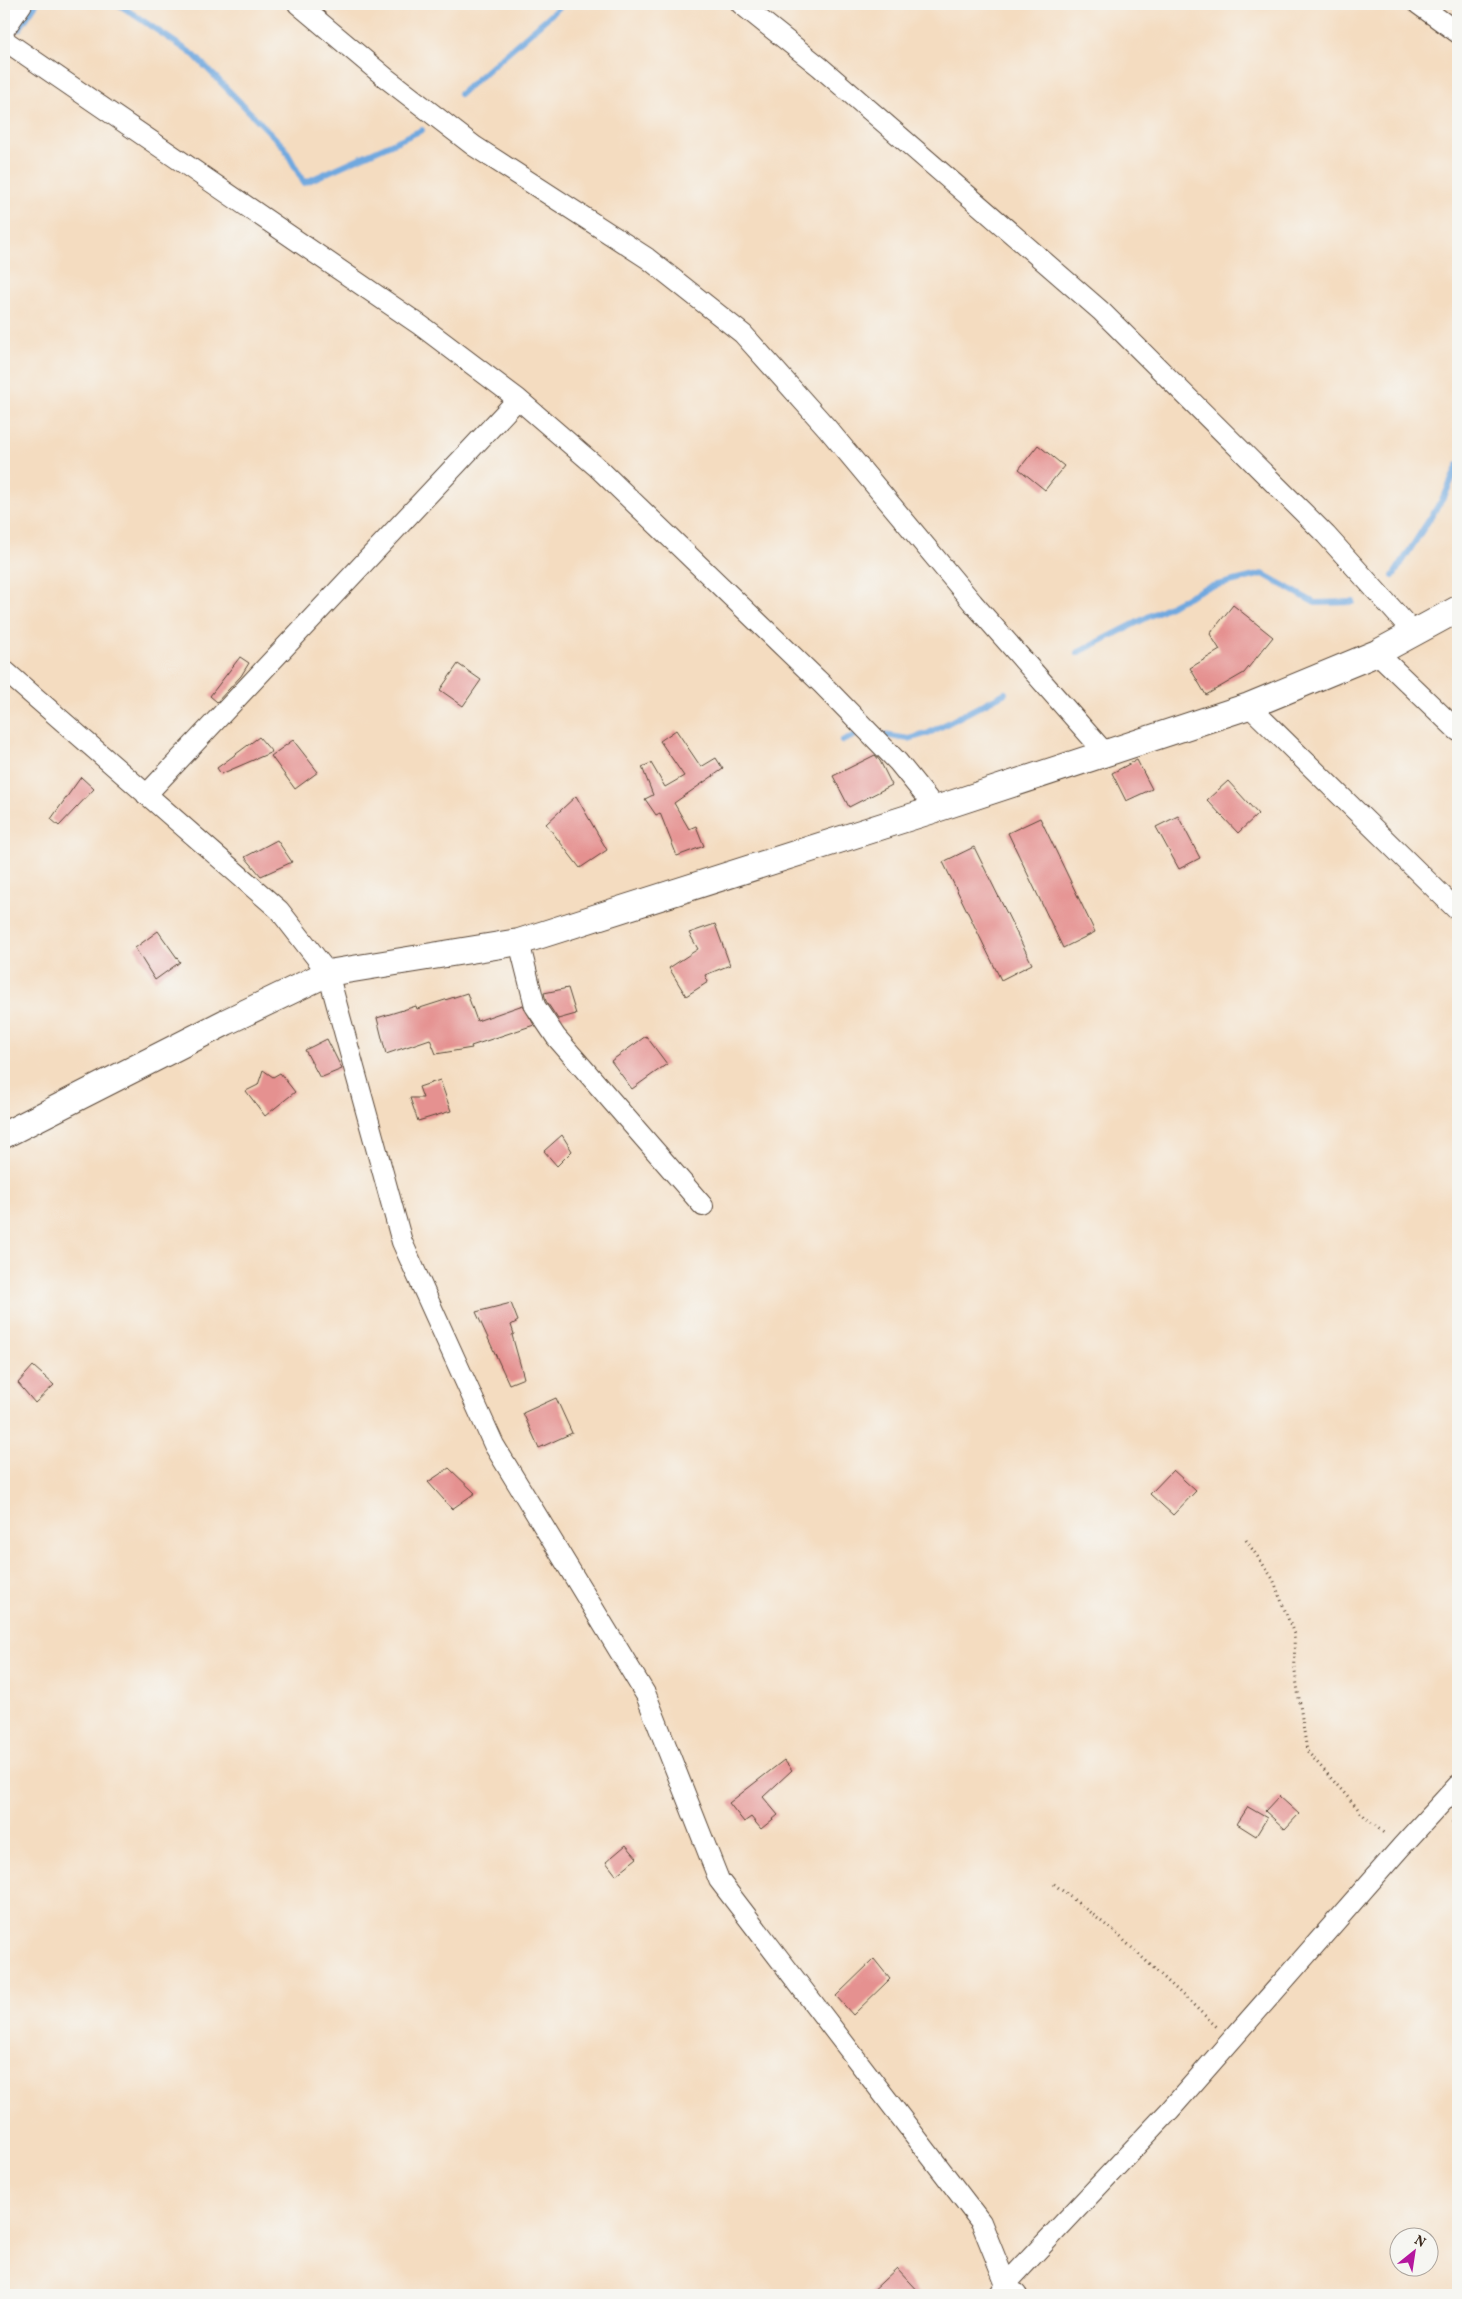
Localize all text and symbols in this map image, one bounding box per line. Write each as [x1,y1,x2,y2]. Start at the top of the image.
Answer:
north arrow [1390,2226,1440,2276]
text: N [1411,2231,1429,2253]

